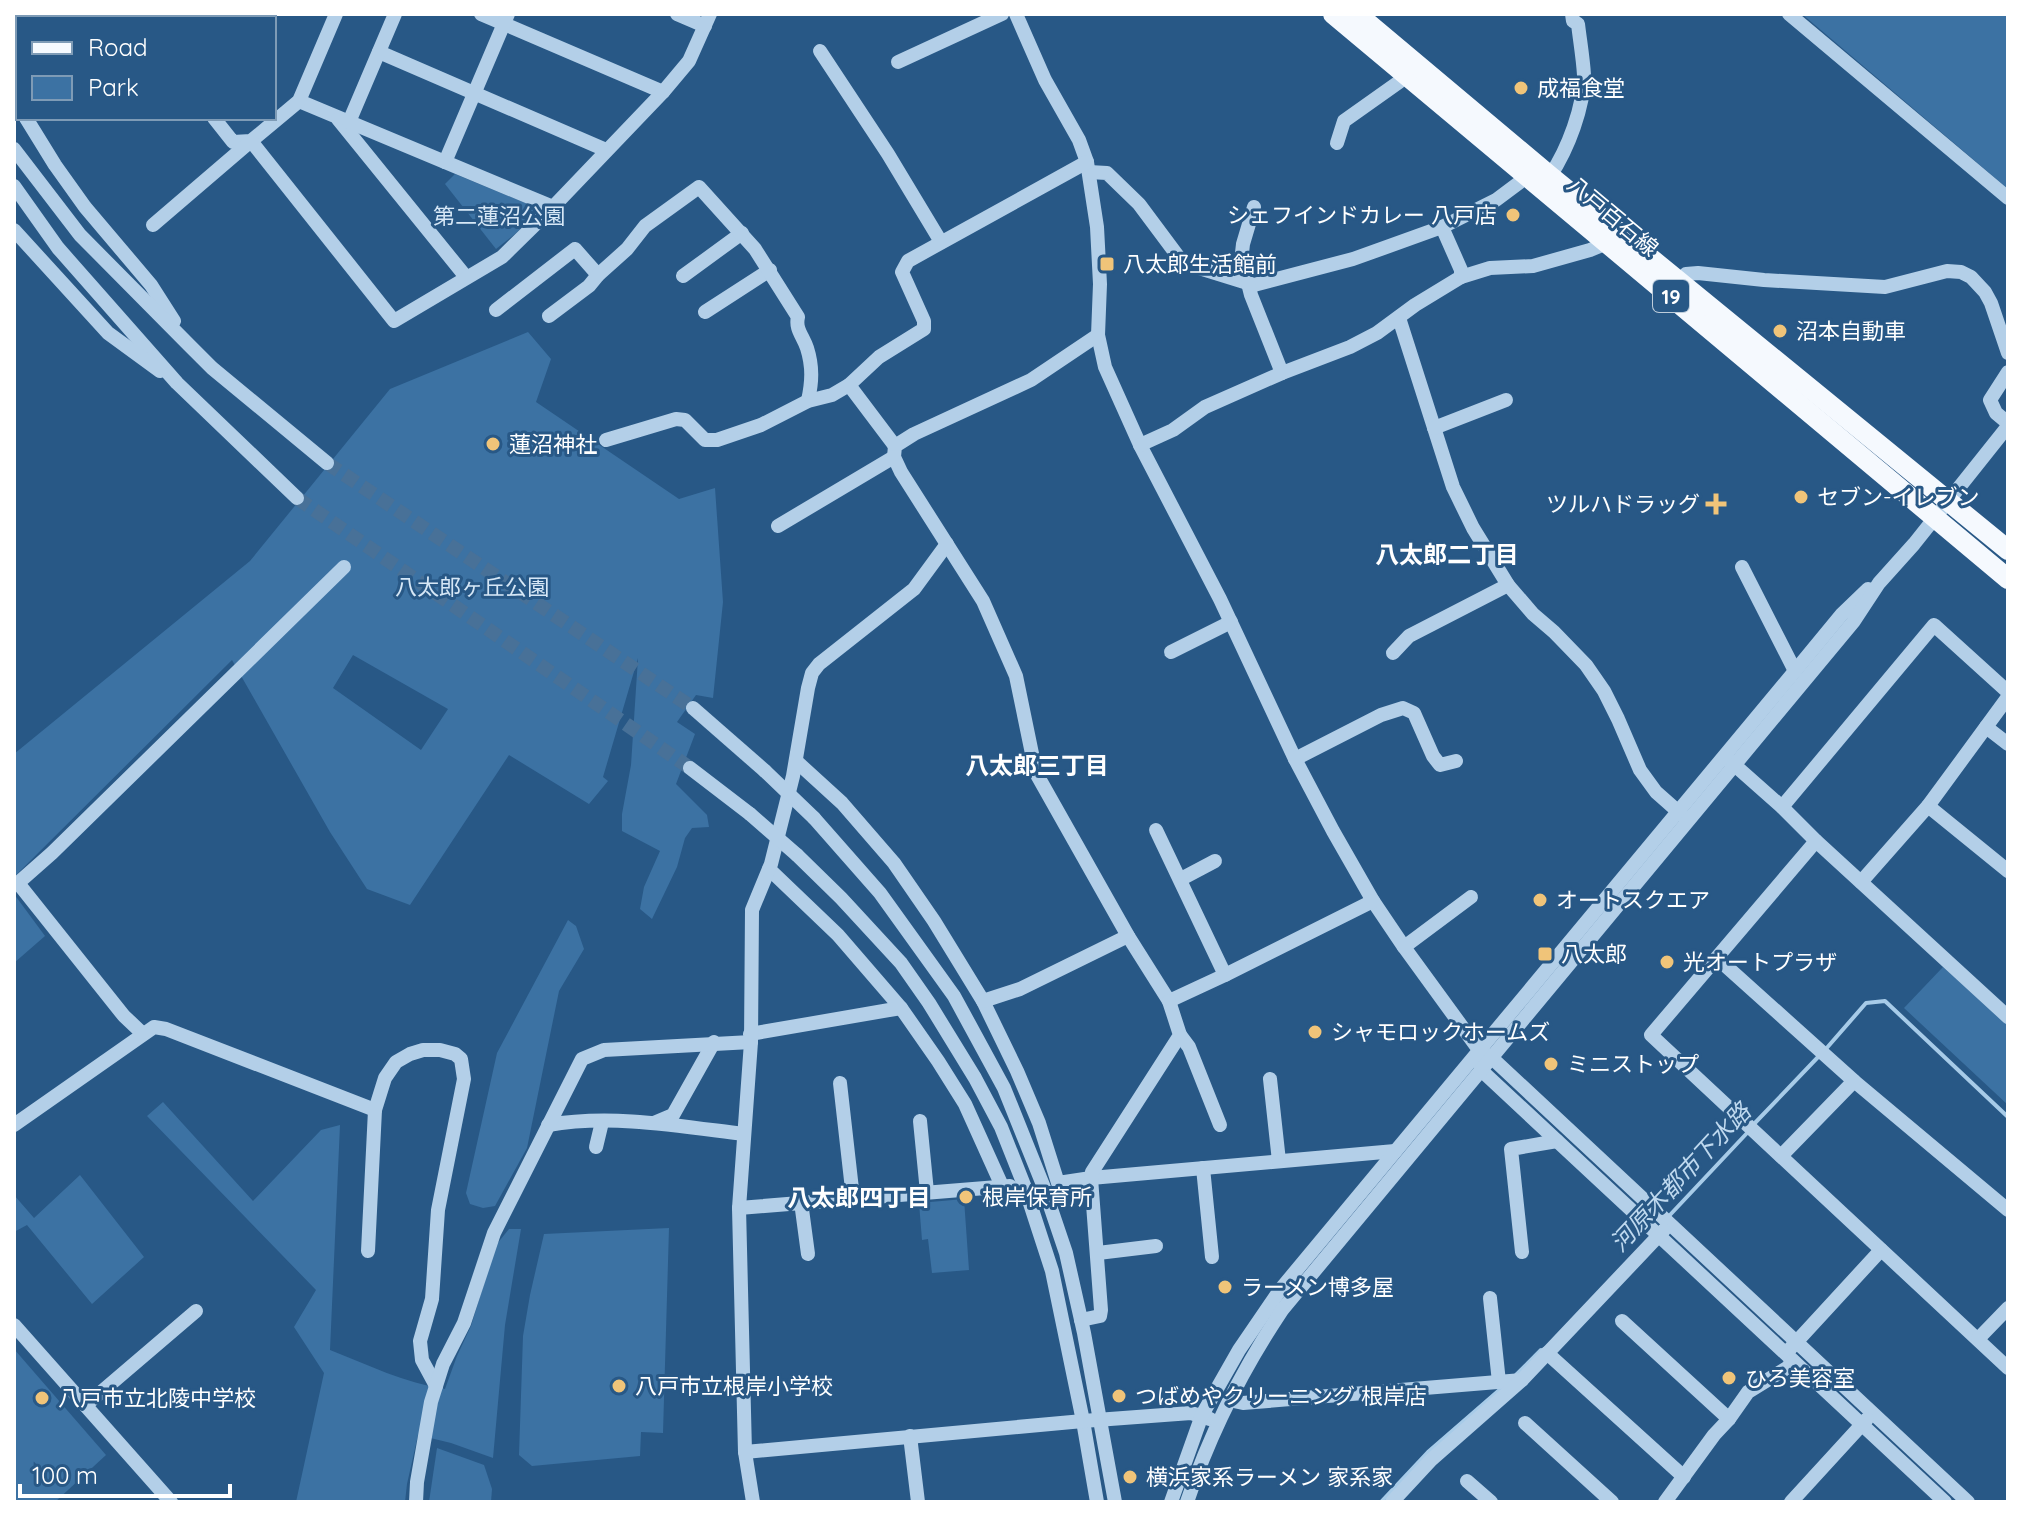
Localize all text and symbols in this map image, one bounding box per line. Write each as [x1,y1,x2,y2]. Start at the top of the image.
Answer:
legend [16,16,276,120]
text: Road [88,32,148,62]
text: Park [88,72,139,102]
place label: 成福食堂 [1537,74,1625,102]
marker: 成福食堂 [1512,79,1530,97]
street label: 八戸百石線 [1562,170,1664,262]
place label: シェフインドカレー 八戸店 [1227,201,1497,229]
park label: 第二蓮沼公園 [433,202,565,230]
marker: シェフインドカレー 八戸店 [1504,206,1522,224]
place label: 八太郎生活館前 [1123,250,1277,278]
marker: 八太郎生活館前 [1098,255,1116,273]
road number: 19 [1653,280,1689,312]
place label: 沼本自動車 [1796,317,1906,345]
marker: 沼本自動車 [1771,322,1789,340]
place label: 蓮沼神社 [509,430,597,458]
marker: 蓮沼神社 [484,435,502,453]
place label: セブン-イレブン [1817,483,1980,511]
marker: セブン-イレブン [1792,488,1810,506]
place label: ツルハドラッグ [1546,490,1700,518]
marker: ツルハドラッグ [1707,495,1725,513]
district label: 八太郎二丁目 [1375,539,1519,569]
park label: 八太郎ヶ丘公園 [395,573,549,601]
district label: 八太郎三丁目 [965,750,1109,780]
place label: オートスクエア [1556,886,1710,914]
marker: オートスクエア [1531,891,1549,909]
place label: 八太郎 [1561,940,1627,968]
marker: 八太郎 [1536,945,1554,963]
place label: 光オートプラザ [1683,948,1837,976]
marker: 光オートプラザ [1658,953,1676,971]
place label: シャモロックホームズ [1331,1018,1550,1046]
marker: シャモロックホームズ [1306,1023,1324,1041]
place label: ミニストップ [1567,1050,1699,1078]
marker: ミニストップ [1542,1055,1560,1073]
water label: 河原木都市下水路 [1604,1095,1758,1257]
district label: 八太郎四丁目 [787,1182,931,1212]
place label: 根岸保育所 [982,1183,1092,1211]
marker: 根岸保育所 [957,1188,975,1206]
place label: ラーメン博多屋 [1241,1273,1394,1301]
marker: ラーメン博多屋 [1216,1278,1234,1296]
place label: ひろ美容室 [1745,1364,1855,1392]
marker: ひろ美容室 [1720,1369,1738,1387]
place label: 八戸市立根岸小学校 [635,1372,833,1400]
marker: 八戸市立根岸小学校 [610,1377,628,1395]
place label: つばめやクリーニング 根岸店 [1135,1382,1427,1410]
place label: 八戸市立北陵中学校 [58,1384,256,1412]
marker: つばめやクリーニング 根岸店 [1110,1387,1128,1405]
marker: 八戸市立北陵中学校 [33,1389,51,1407]
scale bar [20,1448,230,1498]
text: 100 m [32,1460,98,1490]
place label: 横浜家系ラーメン 家系家 [1146,1463,1393,1491]
marker: 横浜家系ラーメン 家系家 [1121,1468,1139,1486]

